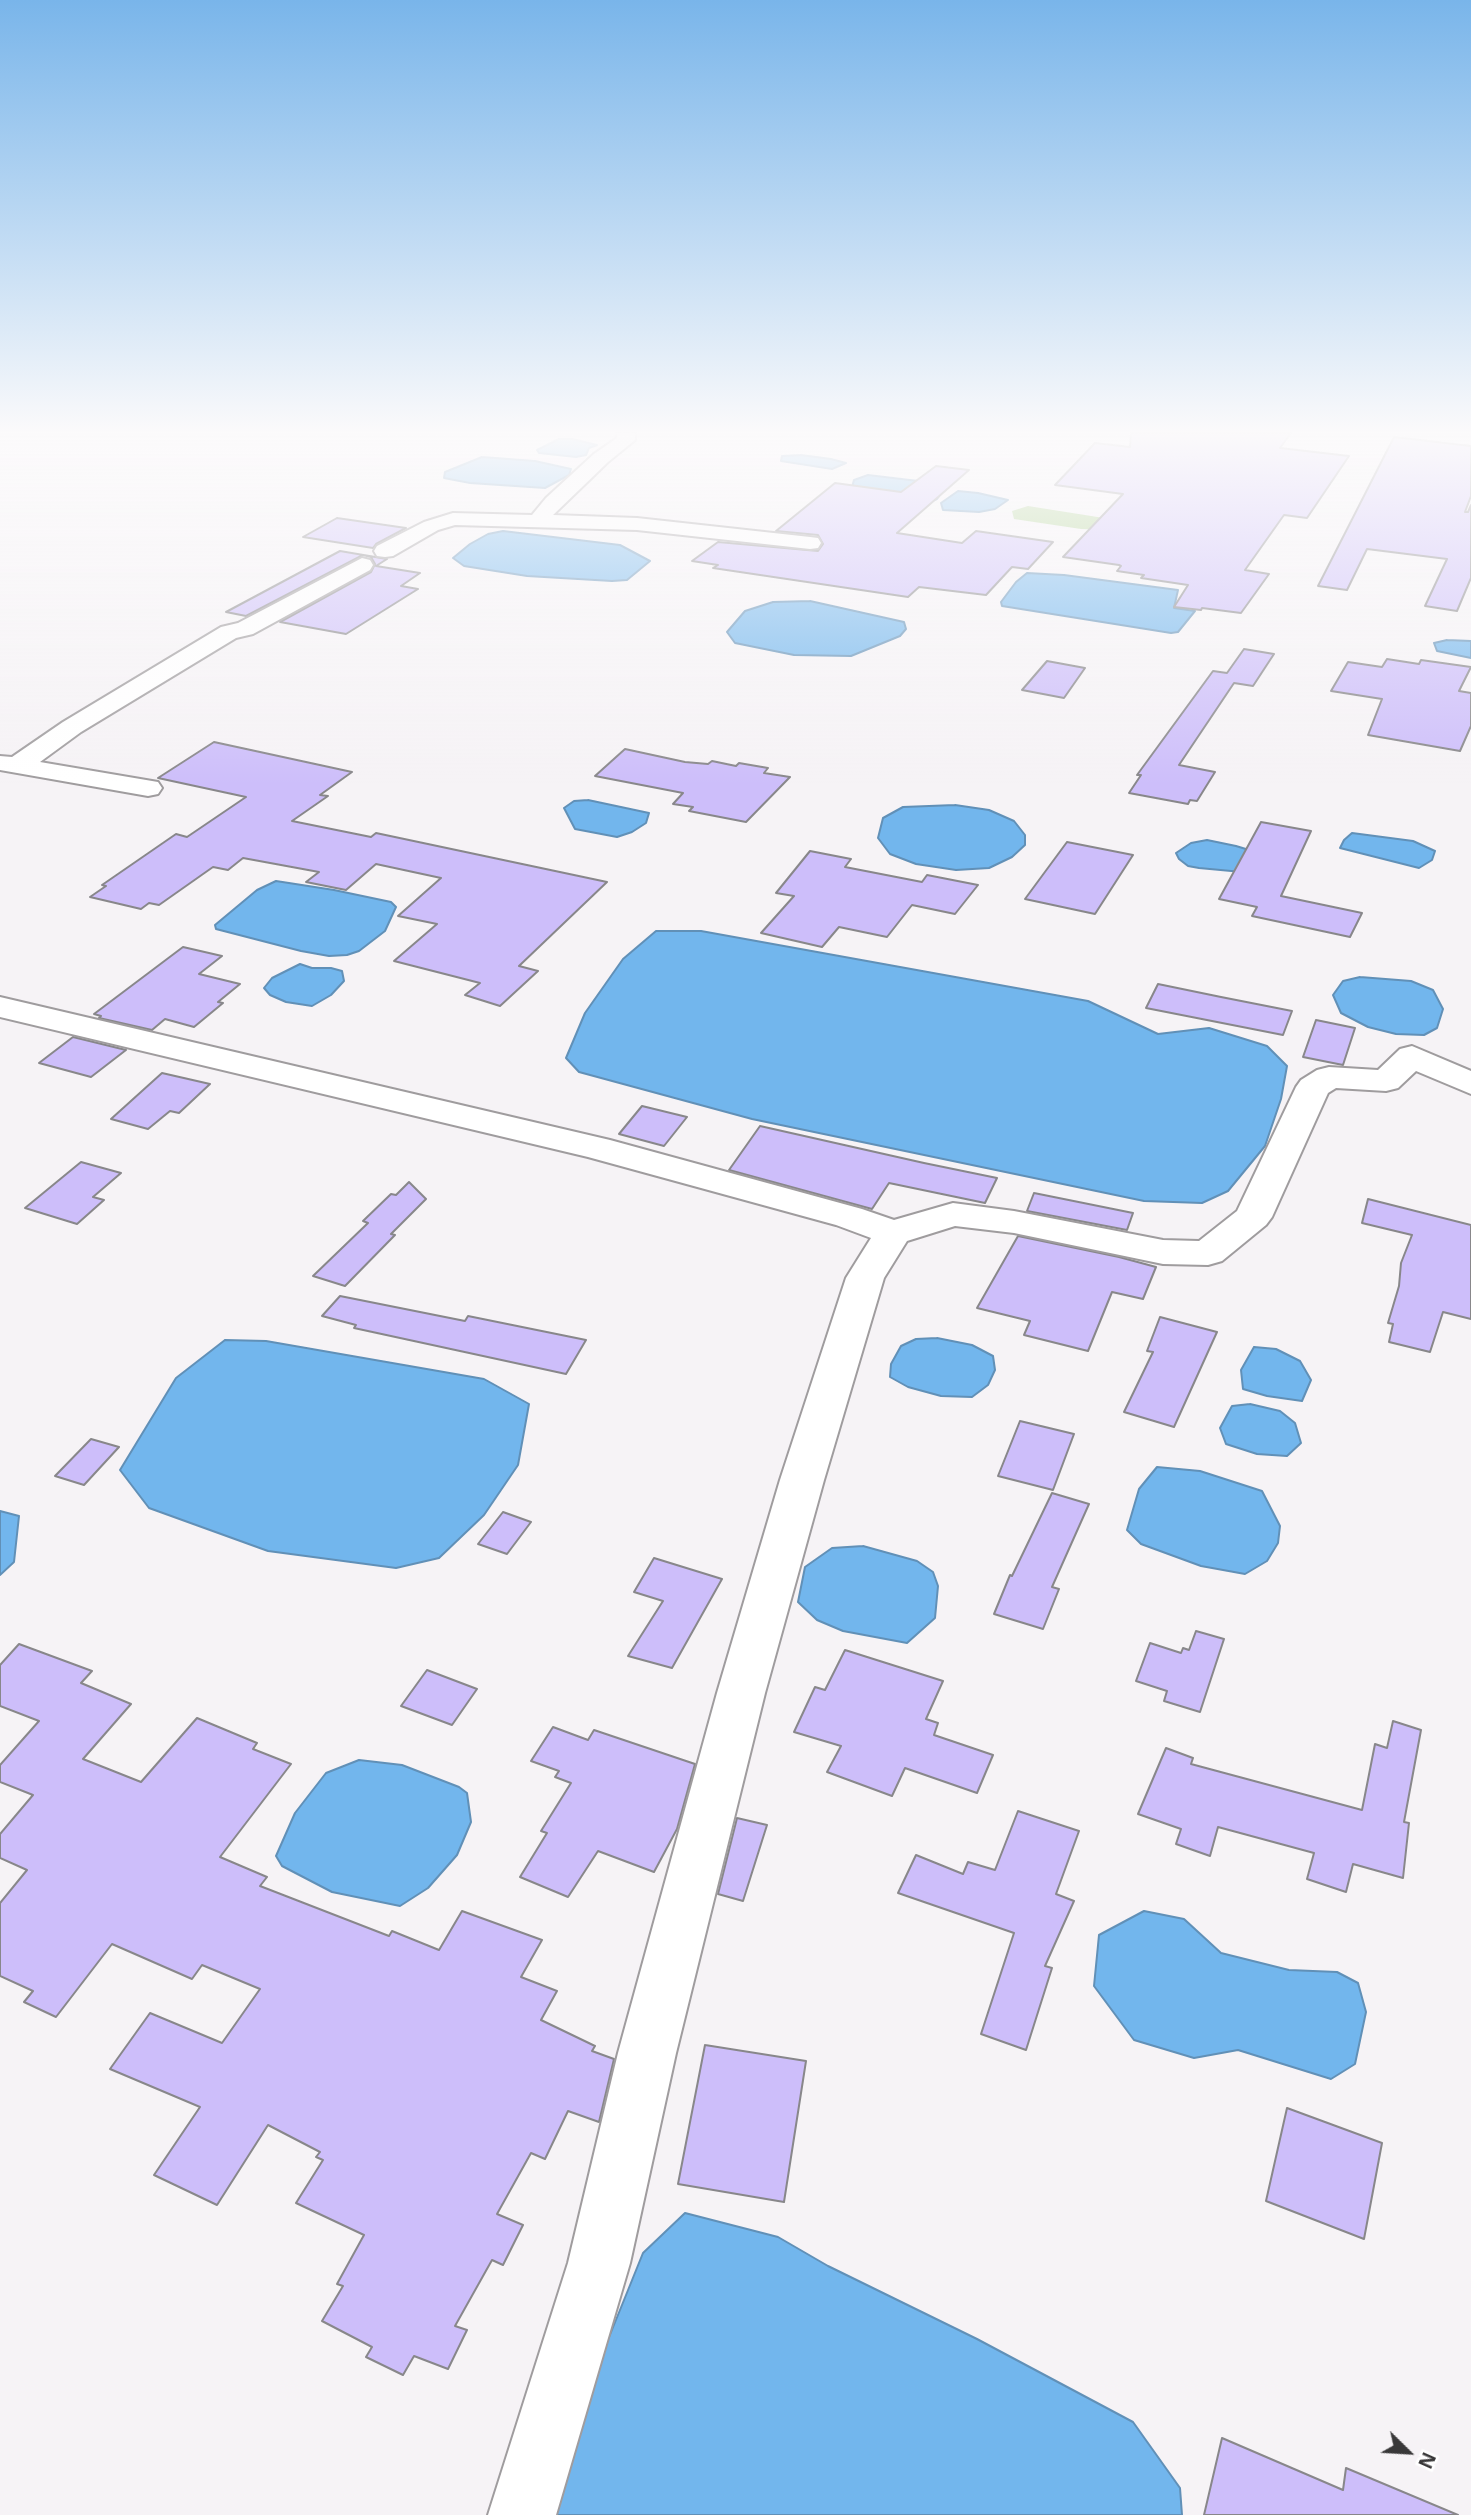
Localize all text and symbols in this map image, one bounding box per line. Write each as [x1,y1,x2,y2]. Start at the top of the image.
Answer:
north arrow [1373,2417,1443,2487]
text: N [1412,2448,1442,2473]

